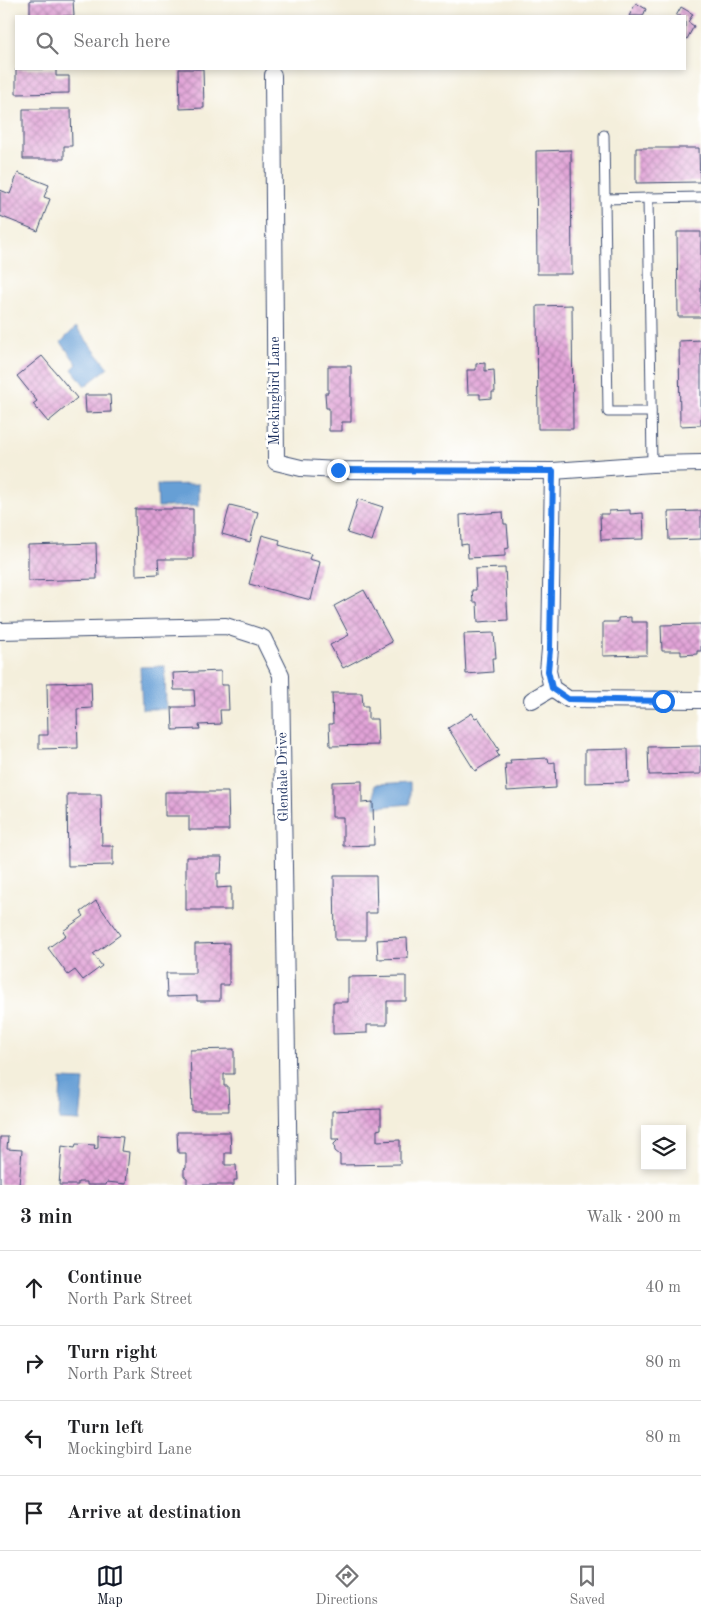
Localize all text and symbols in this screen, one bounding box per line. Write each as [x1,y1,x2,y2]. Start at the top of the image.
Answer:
search box [15,15,686,70]
icon: search [33,29,61,57]
text: Search here [73,33,170,52]
street label: Mockingbird Lane [268,336,282,446]
route end [327,459,350,482]
route start [652,690,675,713]
street label: Glendale Drive [275,732,291,822]
map controls [641,1125,686,1170]
button: layers [641,1125,686,1170]
text: 3 min [20,1207,73,1228]
text: Walk · 200 m [586,1210,681,1226]
text: Continue [67,1269,142,1288]
icon: ahead [20,1274,48,1302]
text: 40 m [645,1280,681,1296]
text: North Park Street [67,1292,192,1308]
text: Turn right [67,1344,157,1363]
icon: right [20,1349,48,1377]
text: 80 m [645,1355,681,1371]
text: North Park Street [67,1367,192,1383]
text: Turn left [67,1419,144,1438]
icon: left [20,1424,48,1452]
text: 80 m [645,1430,681,1446]
text: Mockingbird Lane [67,1442,192,1458]
icon: arrive [20,1499,48,1527]
text: Arrive at destination [67,1504,241,1523]
tab: Map [96,1562,124,1609]
tab: Directions [316,1562,378,1609]
tab: Saved [569,1562,605,1609]

